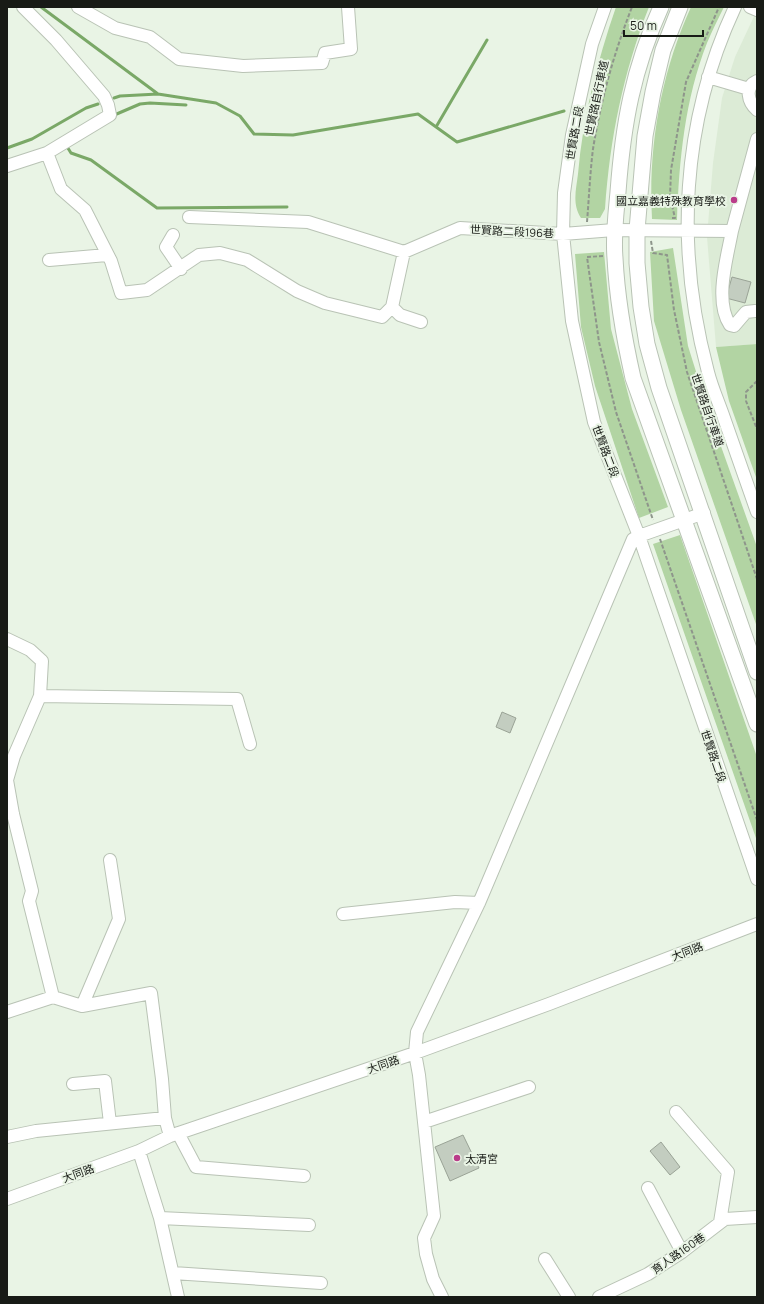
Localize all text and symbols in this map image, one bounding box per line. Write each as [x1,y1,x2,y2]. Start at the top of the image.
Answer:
scale bar [624,12,703,38]
text: 50 m [630,17,657,34]
street label: 世賢路自行車道 [581,59,611,137]
street label: 世賢路二段 [562,105,586,161]
place label: 國立嘉義特殊教育學校 [616,193,726,208]
marker: 國立嘉義特殊教育學校 [729,195,739,205]
street label: 世賢路二段196巷 [470,221,554,241]
street label: 世賢路自行車道 [688,371,728,449]
street label: 世賢路二段 [589,423,623,479]
street label: 世賢路二段 [698,728,730,784]
street label: 大同路 [669,938,705,964]
street label: 大同路 [365,1052,401,1076]
place label: 太清宮 [465,1151,498,1166]
marker: 太清宮 [452,1153,462,1163]
street label: 大同路 [60,1160,96,1186]
street label: 育人路160巷 [648,1229,708,1277]

